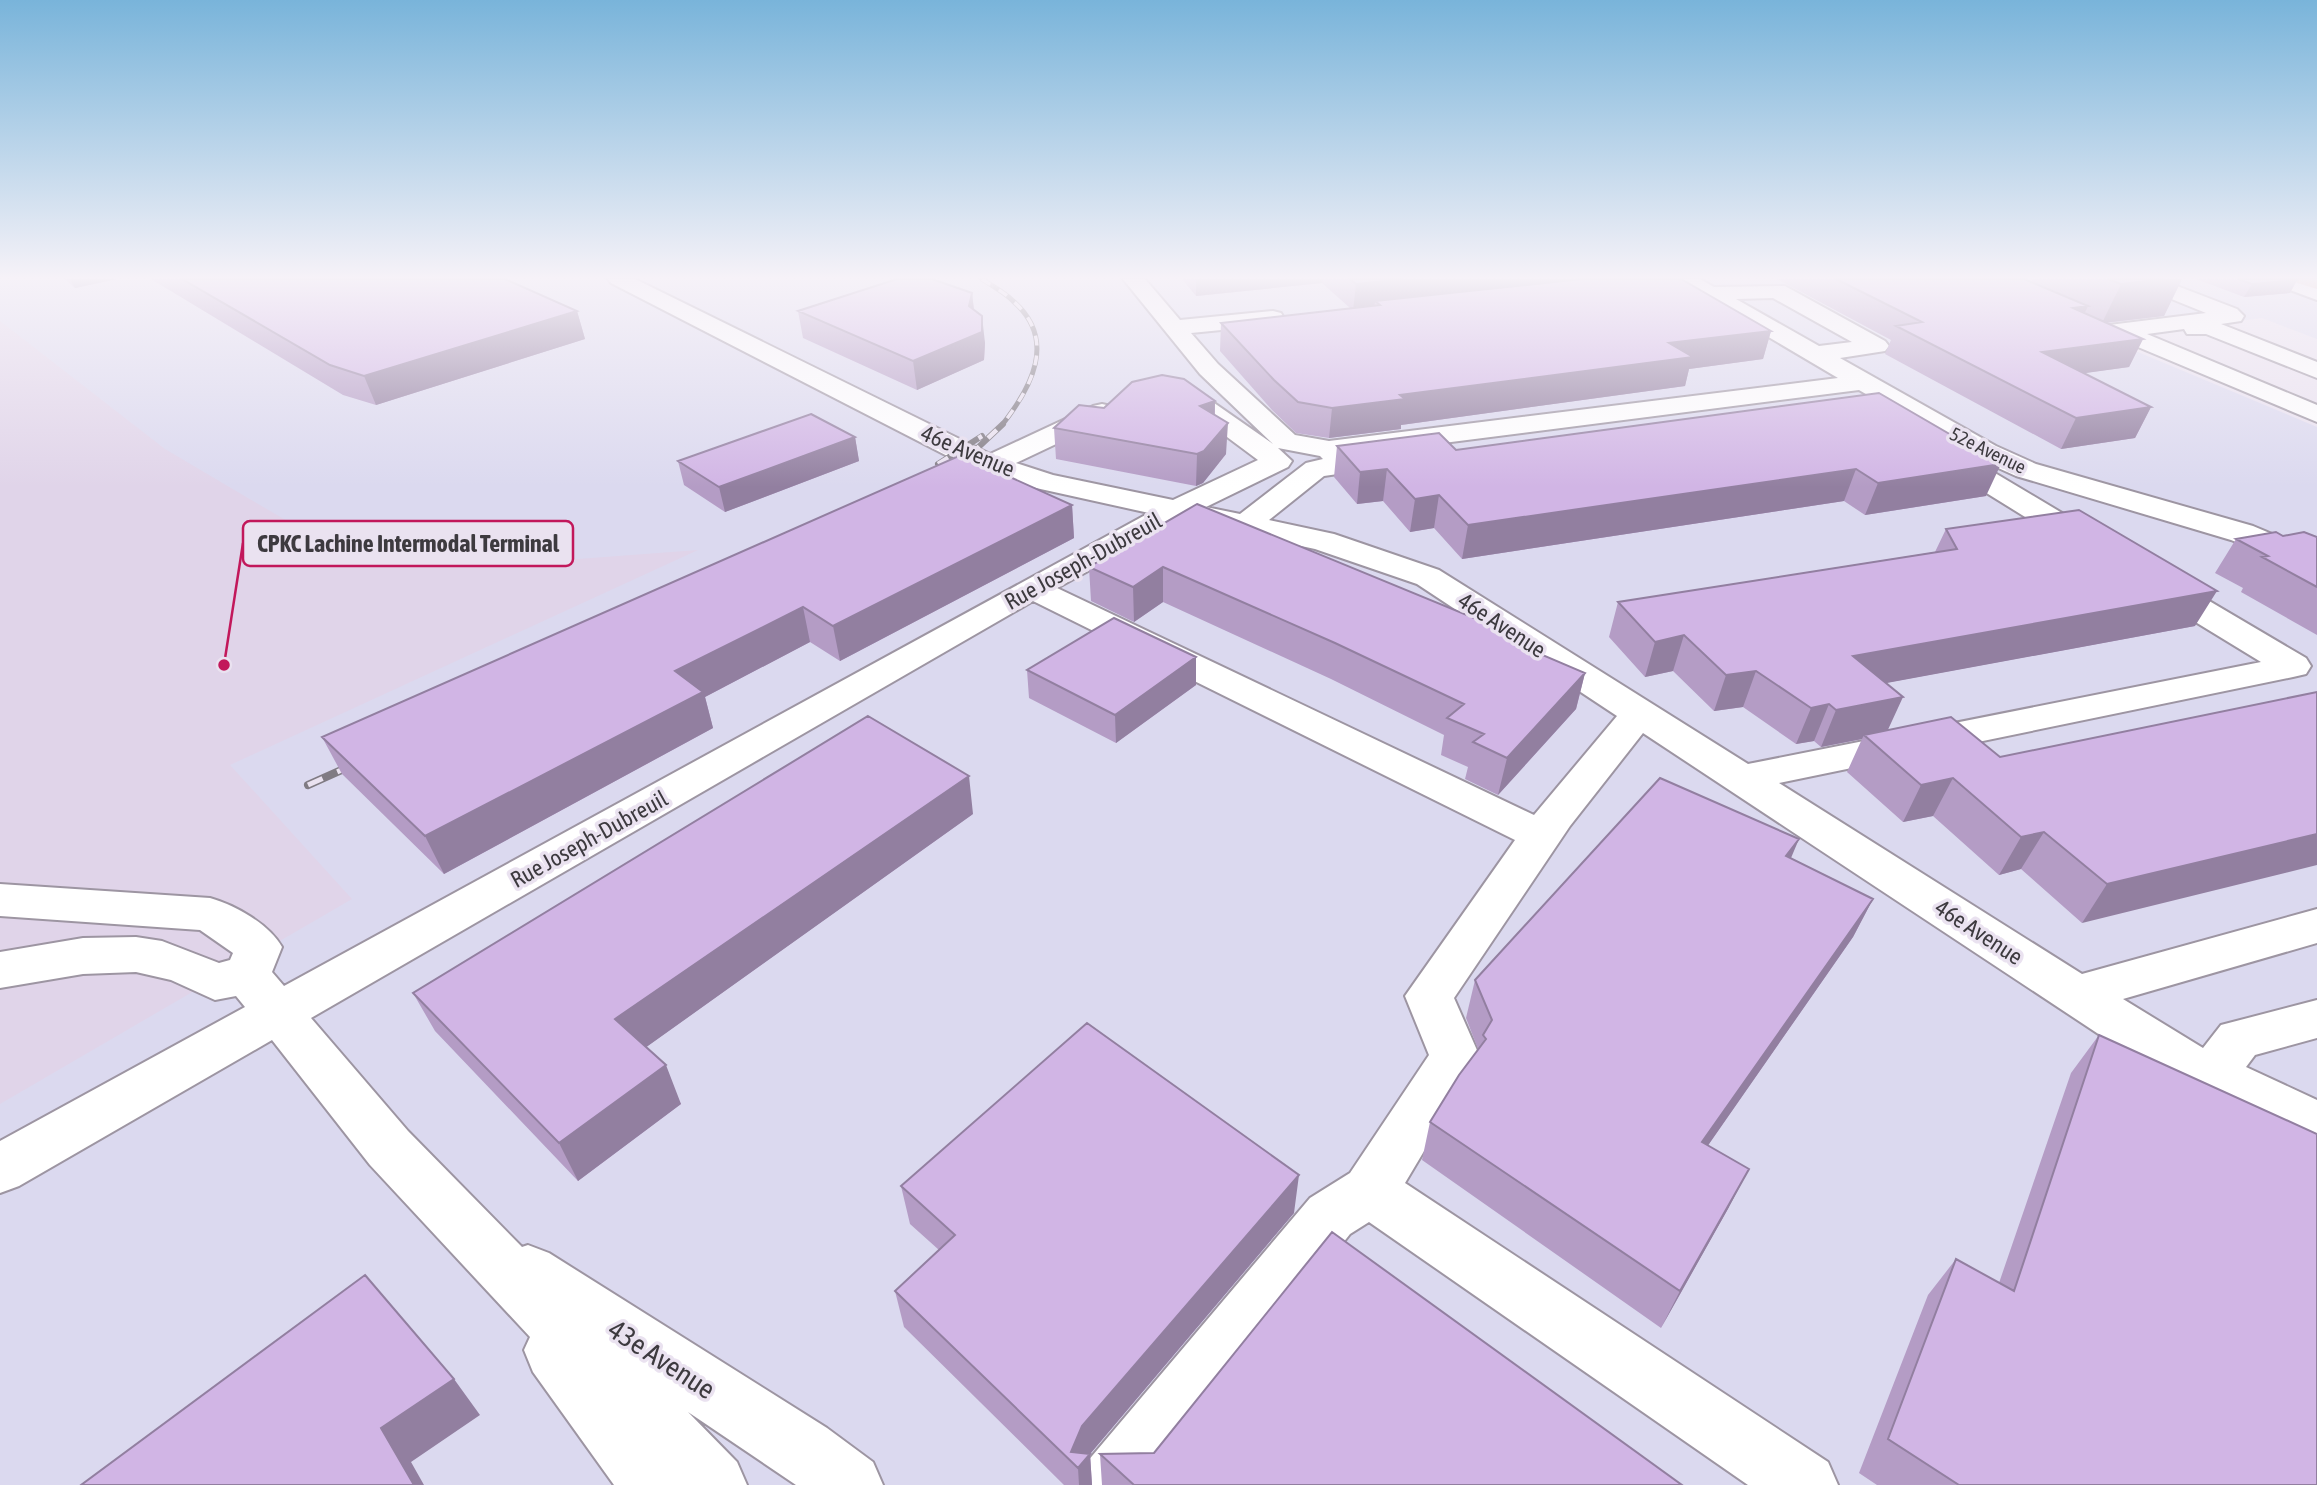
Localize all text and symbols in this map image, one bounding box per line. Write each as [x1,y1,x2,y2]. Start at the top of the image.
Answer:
street label: 46e Avenue [917,420,1019,482]
street label: 52e Avenue [1946,422,2030,478]
street label: Rue Joseph-Dubreuil [1000,507,1166,615]
callout: CPKC Lachine Intermodal Terminal [243,521,573,566]
text: CPKC Lachine Intermodal Terminal [257,530,560,557]
street label: 46e Avenue [1453,587,1551,663]
street label: Rue Joseph-Dubreuil [506,785,672,893]
street label: 46e Avenue [1930,894,2028,970]
street label: 43e Avenue [603,1313,721,1405]

